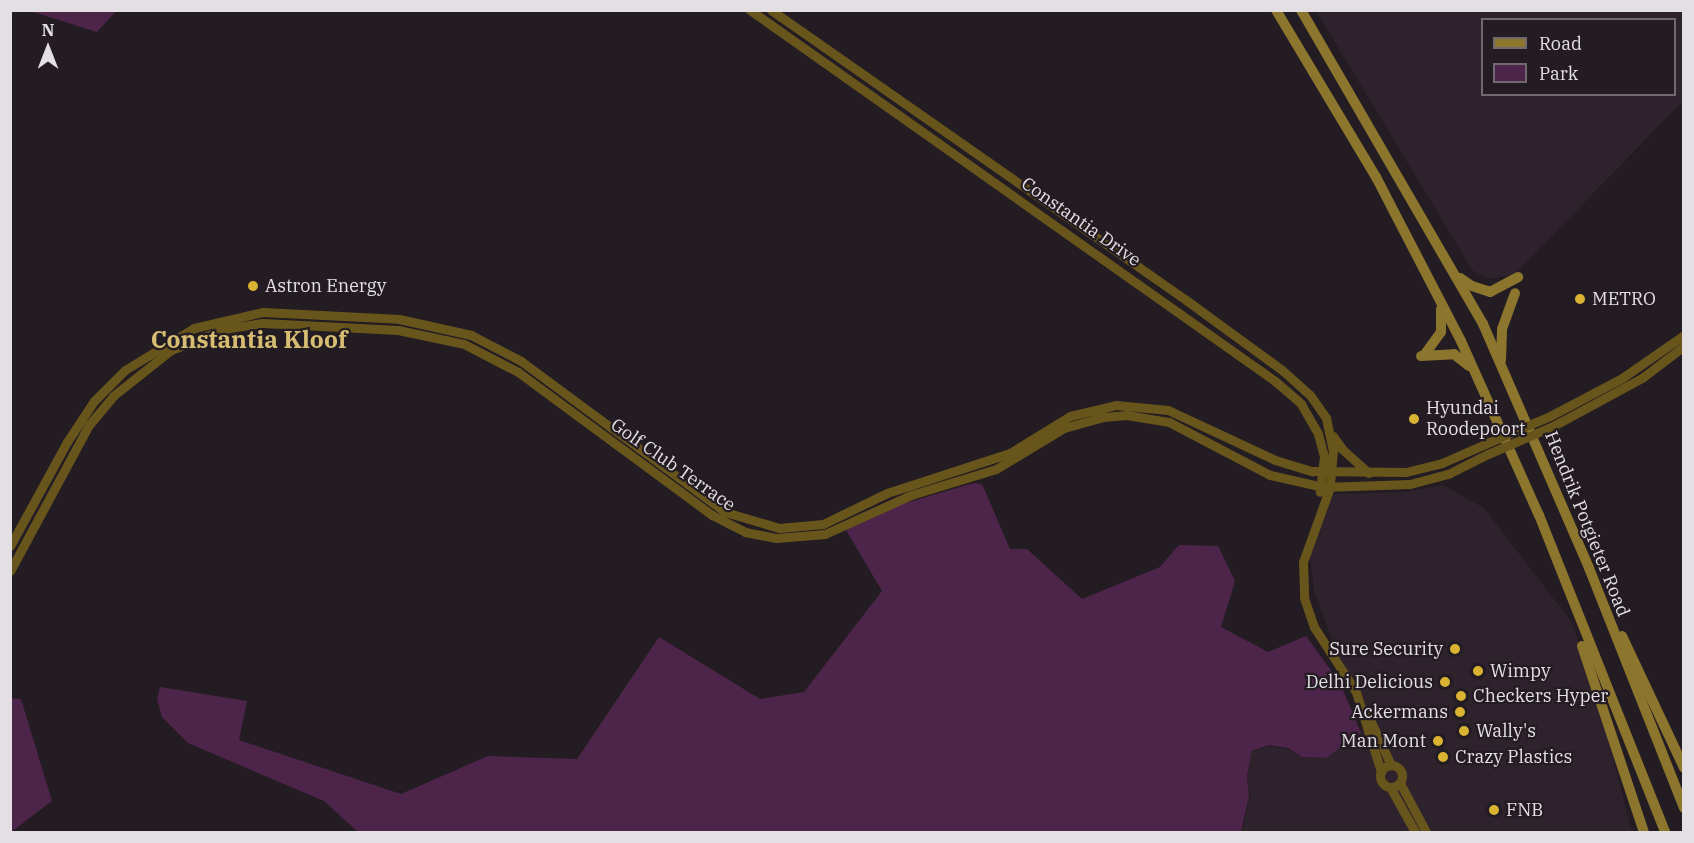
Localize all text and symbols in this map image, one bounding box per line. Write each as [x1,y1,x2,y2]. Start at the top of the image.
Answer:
north arrow [18,18,78,78]
legend [1481,18,1676,96]
text: N [42,20,54,40]
text: Road [1539,32,1582,55]
text: Park [1539,62,1578,85]
street label: Constantia Drive [1017,173,1145,271]
place label: Astron Energy [265,275,386,297]
marker: Astron Energy [246,279,260,293]
place label: METRO [1592,288,1656,310]
marker: METRO [1573,292,1587,306]
district label: Constantia Kloof [151,326,347,354]
place label: Hyundai Roodepoort [1426,398,1525,440]
marker: Hyundai Roodepoort [1407,412,1421,426]
street label: Golf Club Terrace [607,414,739,516]
street label: Hendrik Potgieter Road [1540,428,1634,620]
place label: Sure Security [1329,638,1443,660]
marker: Sure Security [1448,642,1462,656]
place label: Wimpy [1490,660,1551,682]
marker: Wimpy [1471,664,1485,678]
place label: Delhi Delicious [1306,671,1433,693]
marker: Delhi Delicious [1438,675,1452,689]
place label: Checkers Hyper [1473,685,1608,707]
marker: Checkers Hyper [1454,689,1468,703]
place label: Ackermans [1351,701,1448,723]
marker: Ackermans [1453,705,1467,719]
place label: Wally's [1476,720,1536,742]
marker: Wally's [1457,724,1471,738]
place label: Man Mont [1341,730,1426,752]
marker: Man Mont [1431,734,1445,748]
place label: Crazy Plastics [1455,746,1572,768]
marker: Crazy Plastics [1436,750,1450,764]
place label: FNB [1506,799,1543,821]
marker: FNB [1487,803,1501,817]

